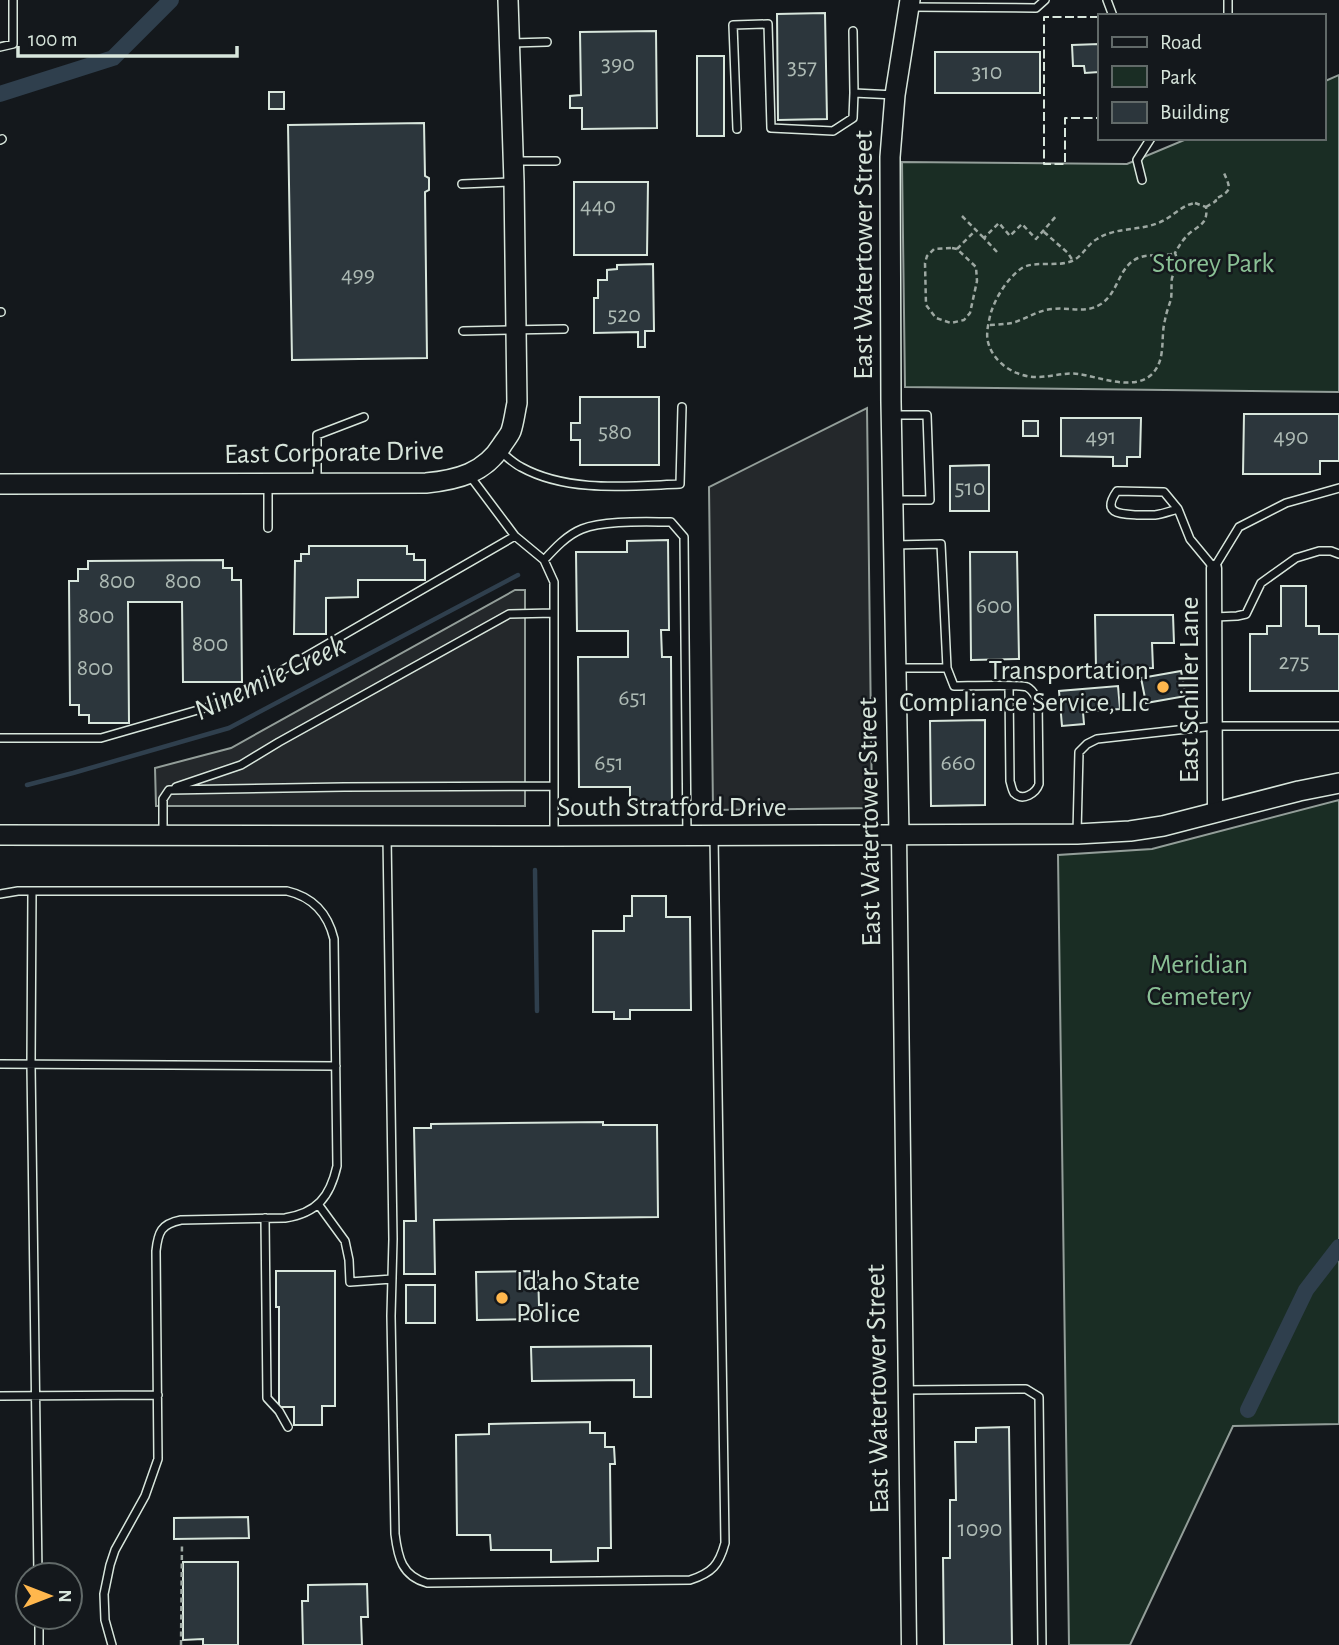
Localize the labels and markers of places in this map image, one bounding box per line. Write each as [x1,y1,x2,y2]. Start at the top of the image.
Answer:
place label: Transportation Compliance Service, Llc [899,657,1149,717]
marker: Transportation Compliance Service, Llc [1155,679,1171,695]
place label: Idaho State Police [516,1268,640,1328]
marker: Idaho State Police [494,1290,510,1306]

